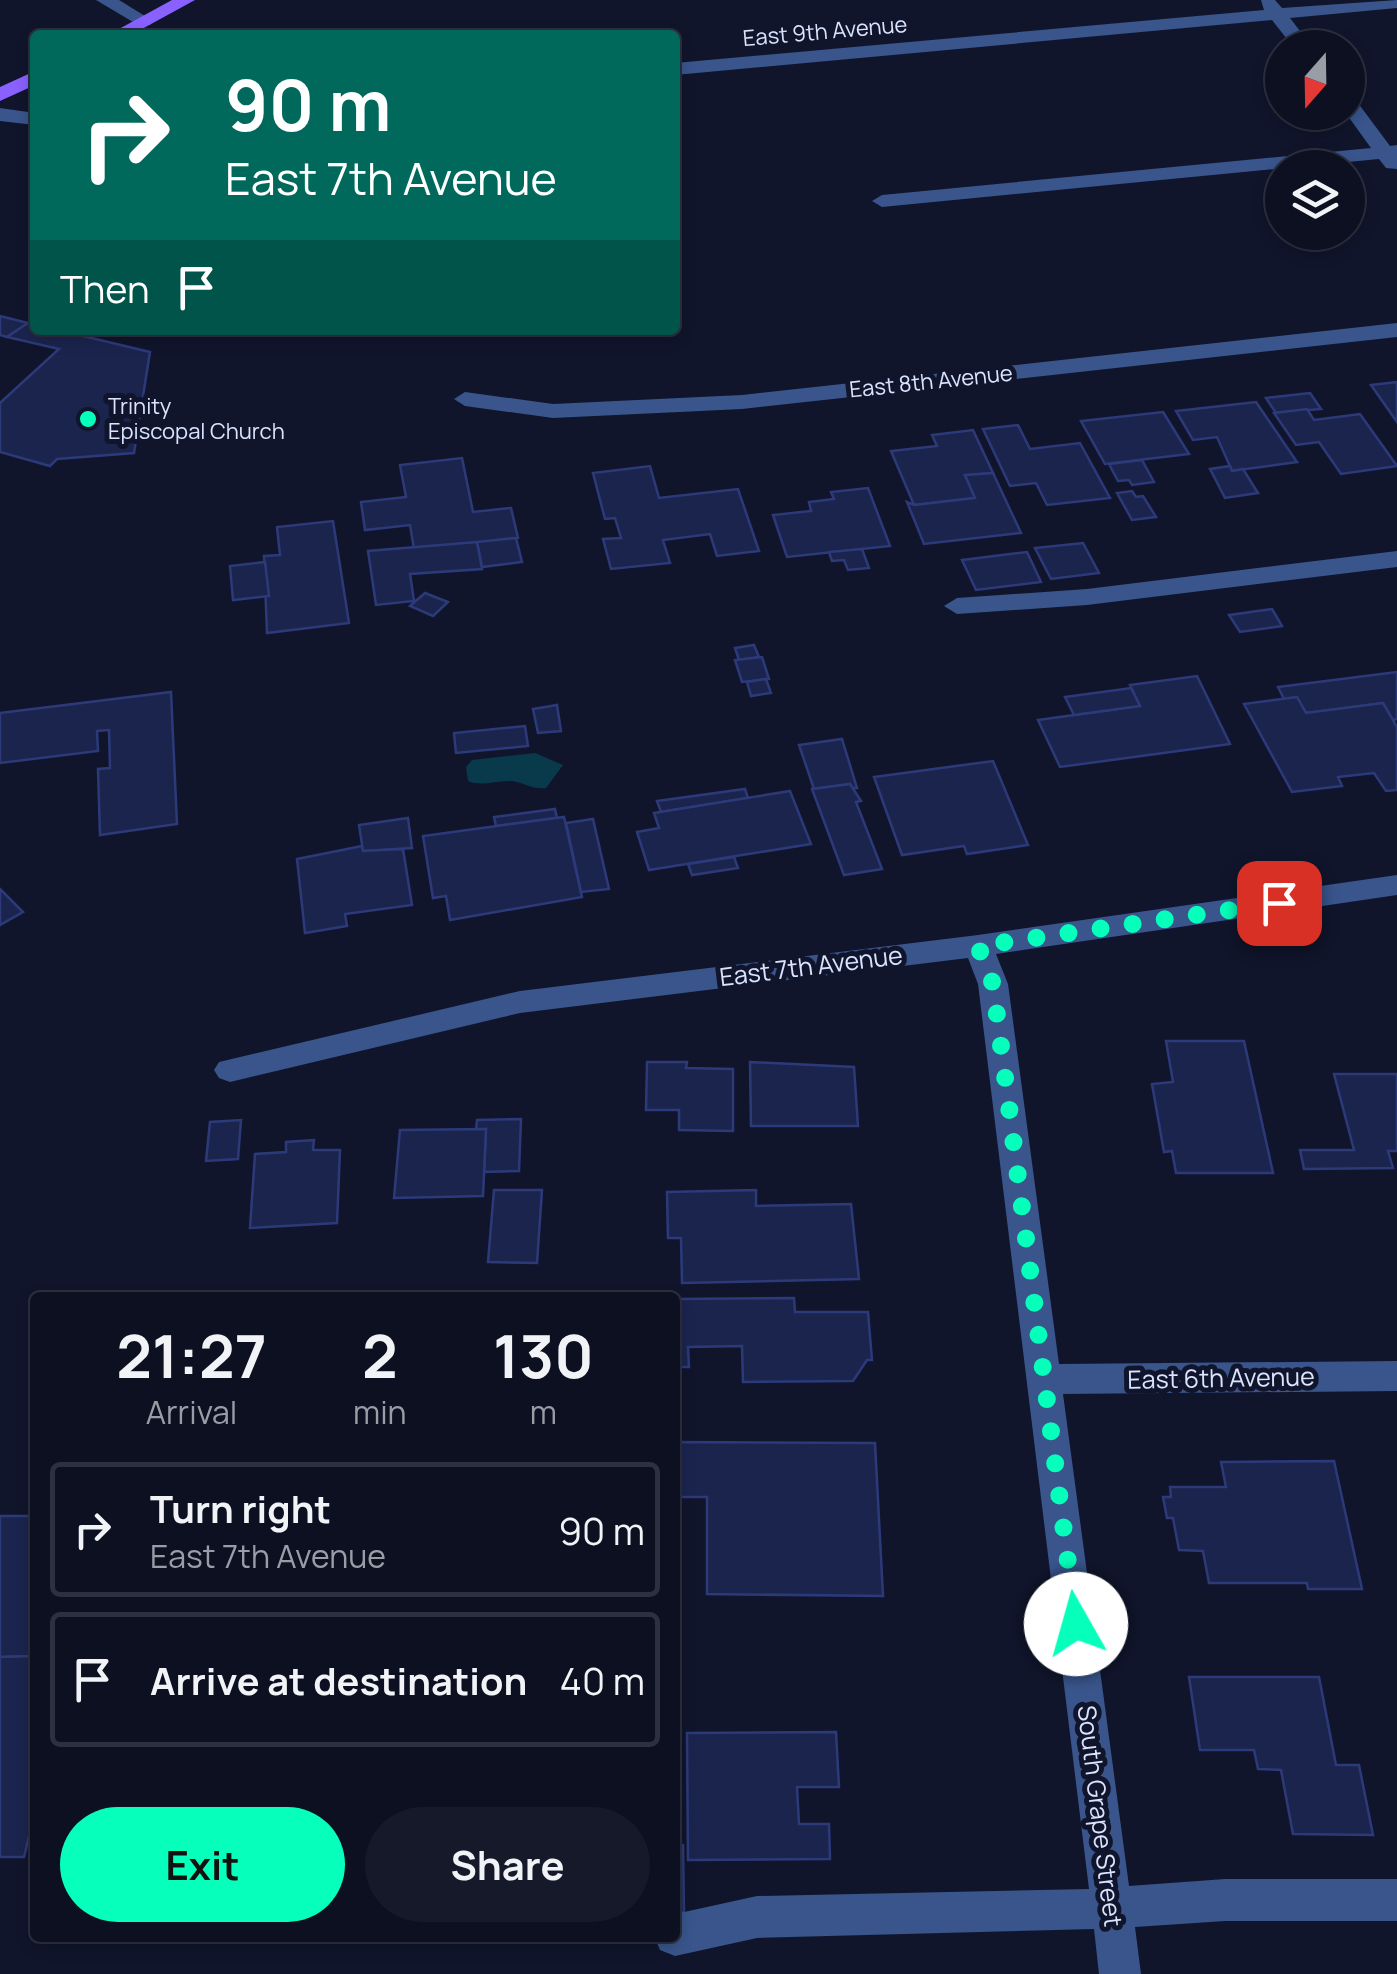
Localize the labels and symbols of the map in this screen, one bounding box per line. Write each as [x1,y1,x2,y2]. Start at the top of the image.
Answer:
street label: East 9th Avenue [742,9,909,53]
north arrow [1265,30,1365,130]
street label: East 8th Avenue [848,358,1014,404]
place label: Trinity Episcopal Church [108,391,285,446]
marker: Trinity Episcopal Church [77,408,99,430]
pin [1237,861,1322,946]
street label: East 7th Avenue [717,937,905,994]
street label: East 6th Avenue [1127,1358,1315,1397]
position arrow [1024,1572,1128,1676]
street label: South Grape Street [1070,1703,1131,1929]

